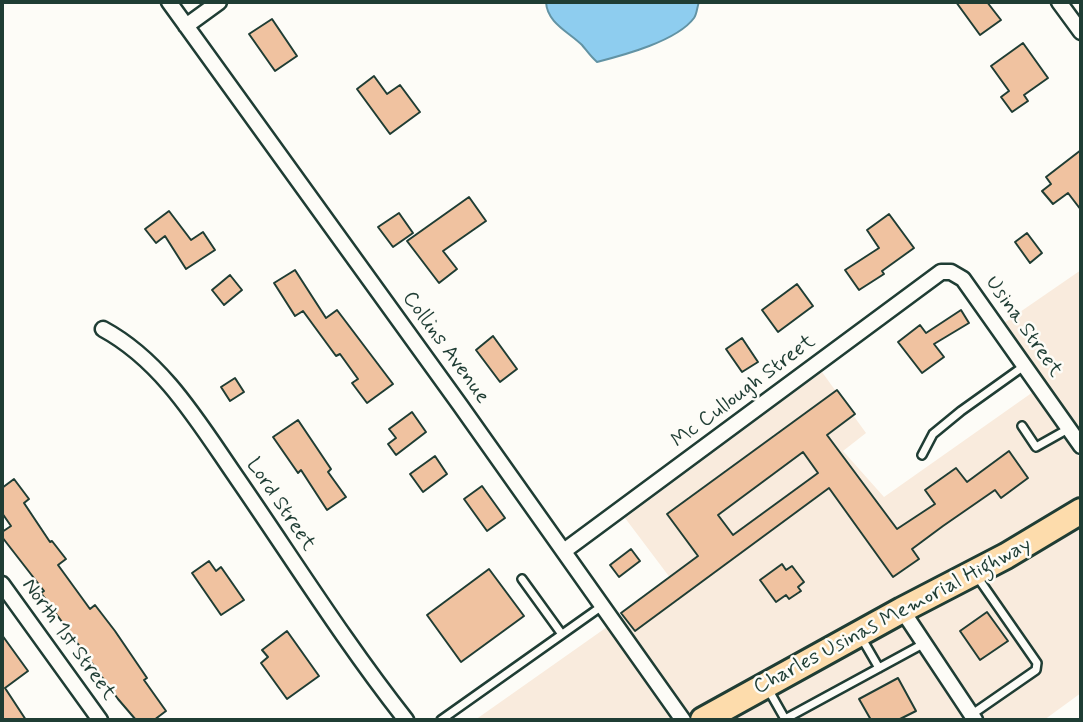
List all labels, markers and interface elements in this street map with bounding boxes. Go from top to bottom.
street label: Usina Street [979,271,1067,383]
street label: Collins Avenue [396,287,494,409]
street label: Mc Cullough Street [667,330,821,454]
street label: Lord Street [240,454,320,556]
street label: Charles Usinas Memorial Highway [750,533,1036,701]
street label: North 1st Street [15,574,121,706]

